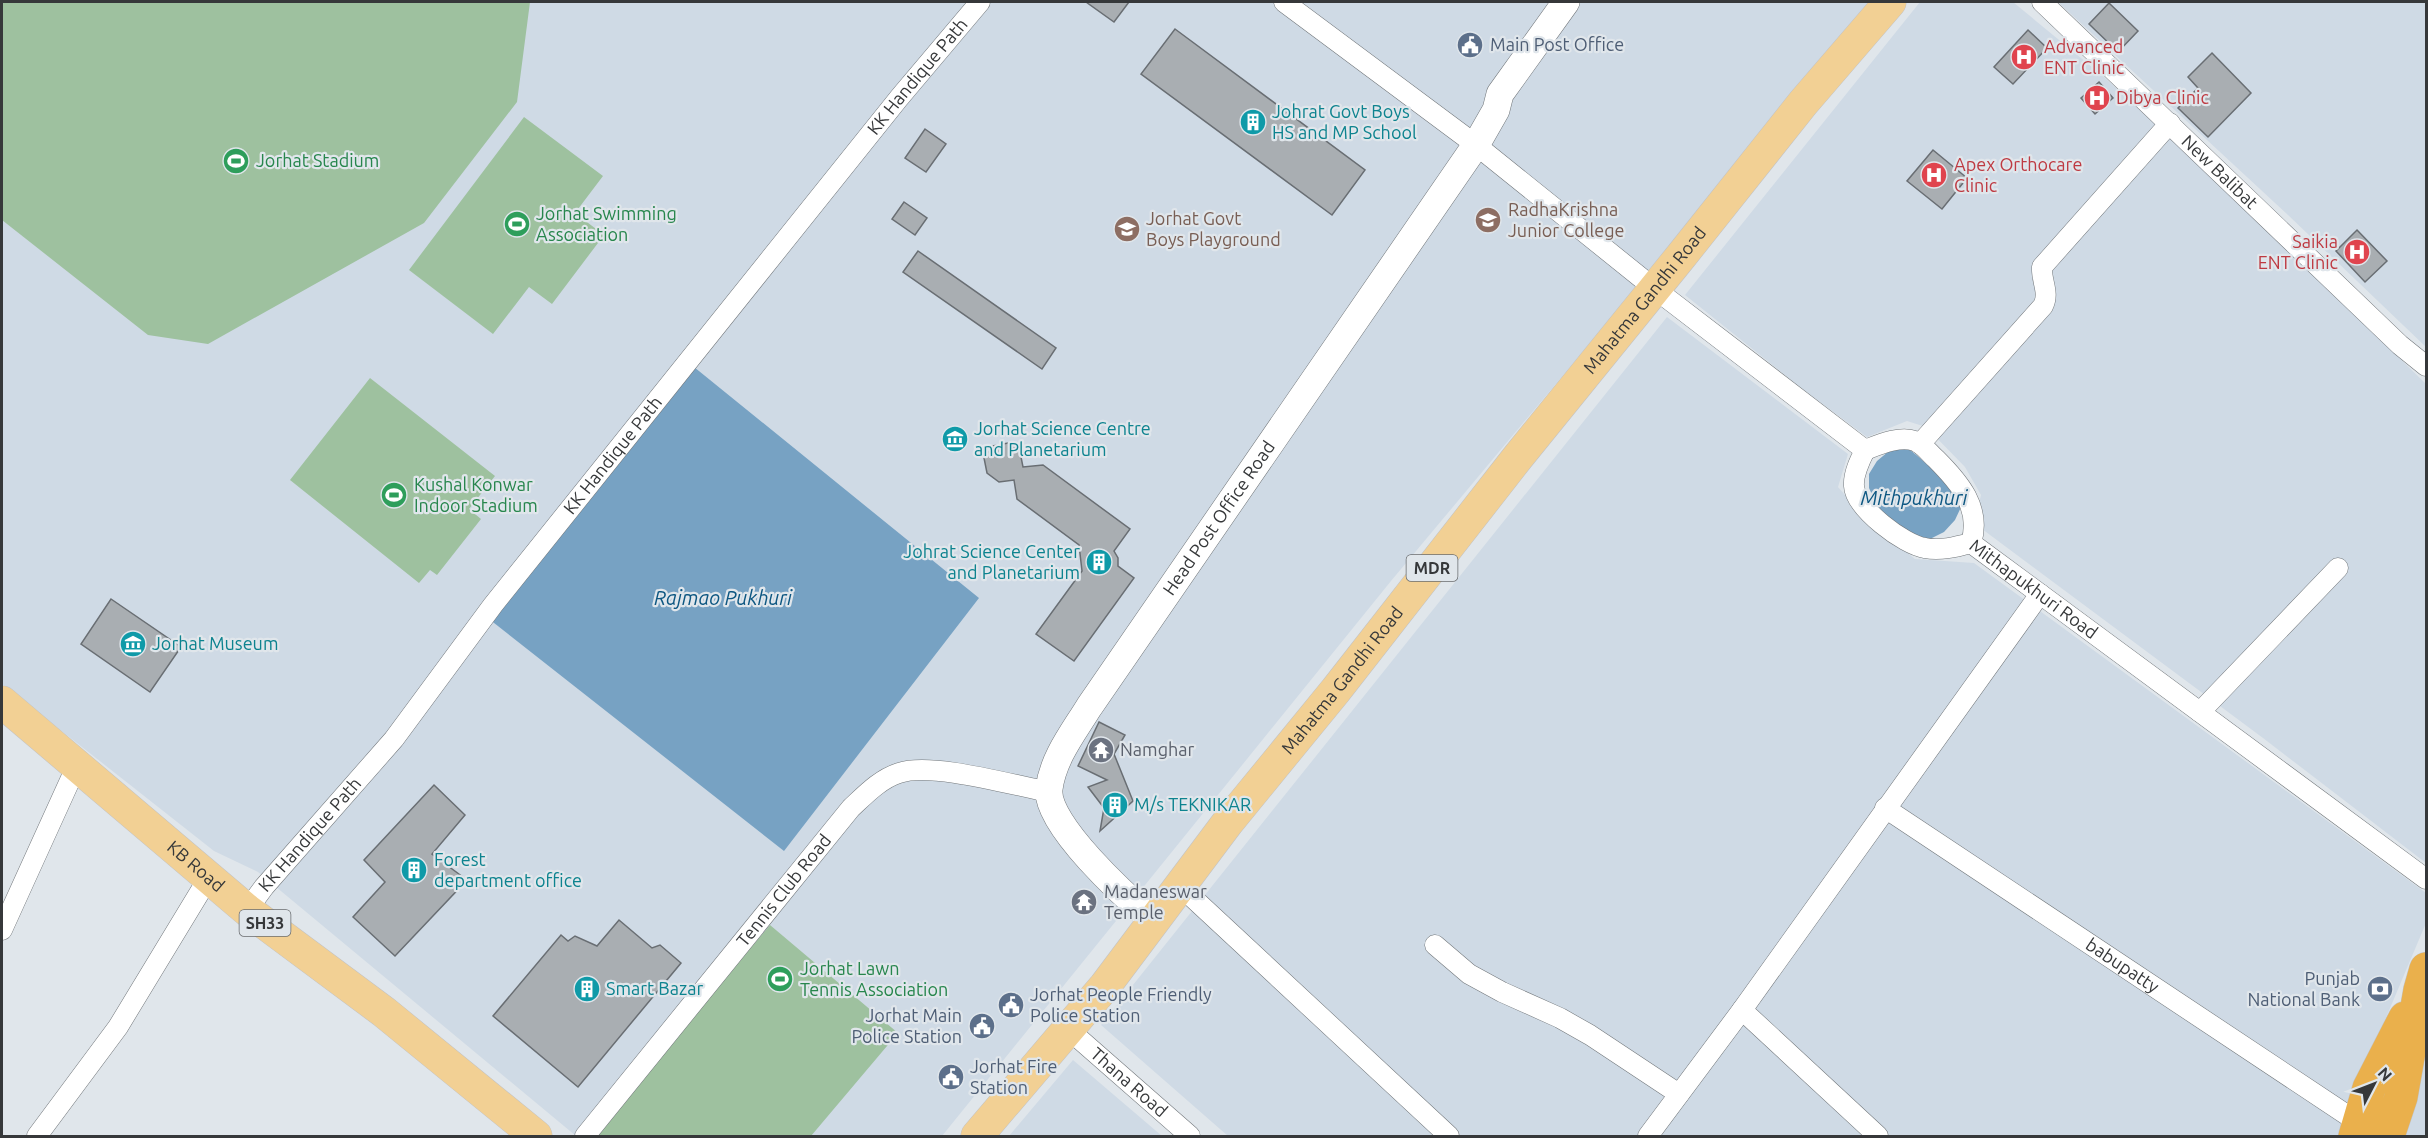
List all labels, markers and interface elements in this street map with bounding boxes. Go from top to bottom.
street label: KK Handique Path [863,14,971,138]
public building icon: Main Post Office [1455,30,1485,60]
place label: Main Post Office [1490,34,1624,54]
place label: Advanced ENT Clinic [2044,36,2124,77]
hospital icon: Advanced ENT Clinic [2009,42,2039,72]
hospital icon: Dibya Clinic [2082,83,2112,113]
place label: Dibya Clinic [2116,87,2209,107]
place label: Johrat Govt Boys HS and MP School [1272,101,1417,142]
building icon: Johrat Govt Boys HS and MP School [1238,107,1268,137]
street label: New Balibat [2178,130,2262,212]
sports icon: Jorhat Stadium [221,146,251,176]
place label: Jorhat Stadium [256,150,379,170]
place label: Apex Orthocare Clinic [1954,154,2082,195]
hospital icon: Apex Orthocare Clinic [1919,160,1949,190]
place label: RadhaKrishna Junior College [1508,199,1624,240]
place label: Jorhat Swimming Association [536,203,677,244]
school or university icon: RadhaKrishna Junior College [1473,205,1503,235]
place label: Jorhat Govt Boys Playground [1146,208,1281,249]
sports icon: Jorhat Swimming Association [502,209,532,239]
school or university icon: Jorhat Govt Boys Playground [1112,214,1142,244]
street label: Mahatma Gandhi Road [1579,222,1709,377]
place label: Saikia ENT Clinic [2258,231,2338,272]
hospital icon: Saikia ENT Clinic [2342,237,2372,267]
street label: KK Handique Path [559,392,665,518]
place label: Jorhat Science Centre and Planetarium [974,418,1151,459]
museum icon: Jorhat Science Centre and Planetarium [940,424,970,454]
street label: Head Post Office Road [1158,437,1278,598]
place label: Kushal Konwar Indoor Stadium [414,474,538,515]
sports icon: Kushal Konwar Indoor Stadium [379,480,409,510]
water label: Mithpukhuri [1860,486,1969,509]
street label: Mithapukhuri Road [1966,535,2102,642]
place label: Johrat Science Center and Planetarium [903,541,1080,582]
building icon: Johrat Science Center and Planetarium [1084,547,1114,577]
road number: MDR [1406,555,1458,581]
water label: Rajmao Pukhuri [654,586,793,609]
street label: Mahatma Gandhi Road [1277,602,1406,758]
museum icon: Jorhat Museum [118,629,148,659]
place label: Jorhat Museum [152,633,278,653]
temple icon: Namghar [1086,735,1116,765]
place label: Namghar [1120,739,1195,759]
street label: KK Handique Path [254,773,364,895]
building icon: M/s TEKNIKAR [1100,790,1130,820]
place label: M/s TEKNIKAR [1134,794,1251,814]
street label: Tennis Club Road [732,830,835,950]
street label: KB Road [164,836,229,895]
place label: Forest department office [434,849,582,890]
building icon: Forest department office [399,855,429,885]
place label: Madaneswar Temple [1104,881,1207,922]
temple icon: Madaneswar Temple [1069,887,1099,917]
road number: SH33 [240,910,290,936]
street label: babupatty [2083,934,2163,996]
place label: Jorhat Lawn Tennis Association [800,958,948,999]
sports icon: Jorhat Lawn Tennis Association [765,964,795,994]
place label: Punjab National Bank [2248,968,2360,1009]
building icon: Smart Bazar [572,974,602,1004]
bank icon: Punjab National Bank [2365,974,2395,1004]
place label: Smart Bazar [606,978,703,998]
place label: Jorhat People Friendly Police Station [1030,984,1212,1025]
public building icon: Jorhat People Friendly Police Station [996,990,1026,1020]
place label: Jorhat Main Police Station [851,1005,962,1046]
public building icon: Jorhat Main Police Station [967,1011,997,1041]
street label: Thana Road [1087,1043,1172,1120]
north arrow [2344,1054,2404,1114]
place label: Jorhat Fire Station [970,1056,1058,1097]
public building icon: Jorhat Fire Station [936,1062,966,1092]
text: N [2374,1064,2396,1084]

